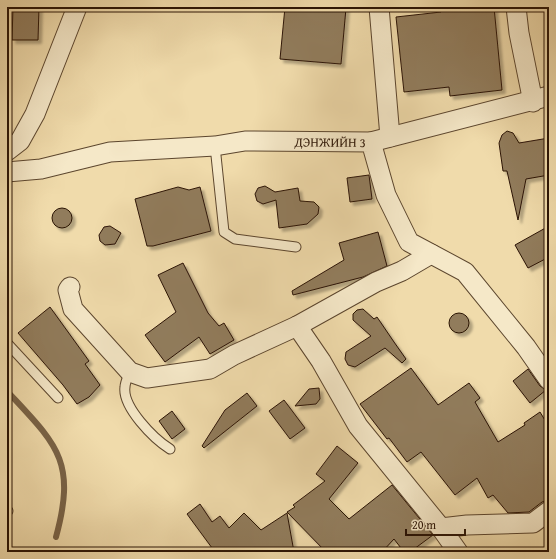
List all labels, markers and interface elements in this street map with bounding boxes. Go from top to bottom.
street label: ДЭНЖИЙН 3 [294,132,366,152]
scale bar [406,511,465,537]
text: 20 m [412,516,436,533]

